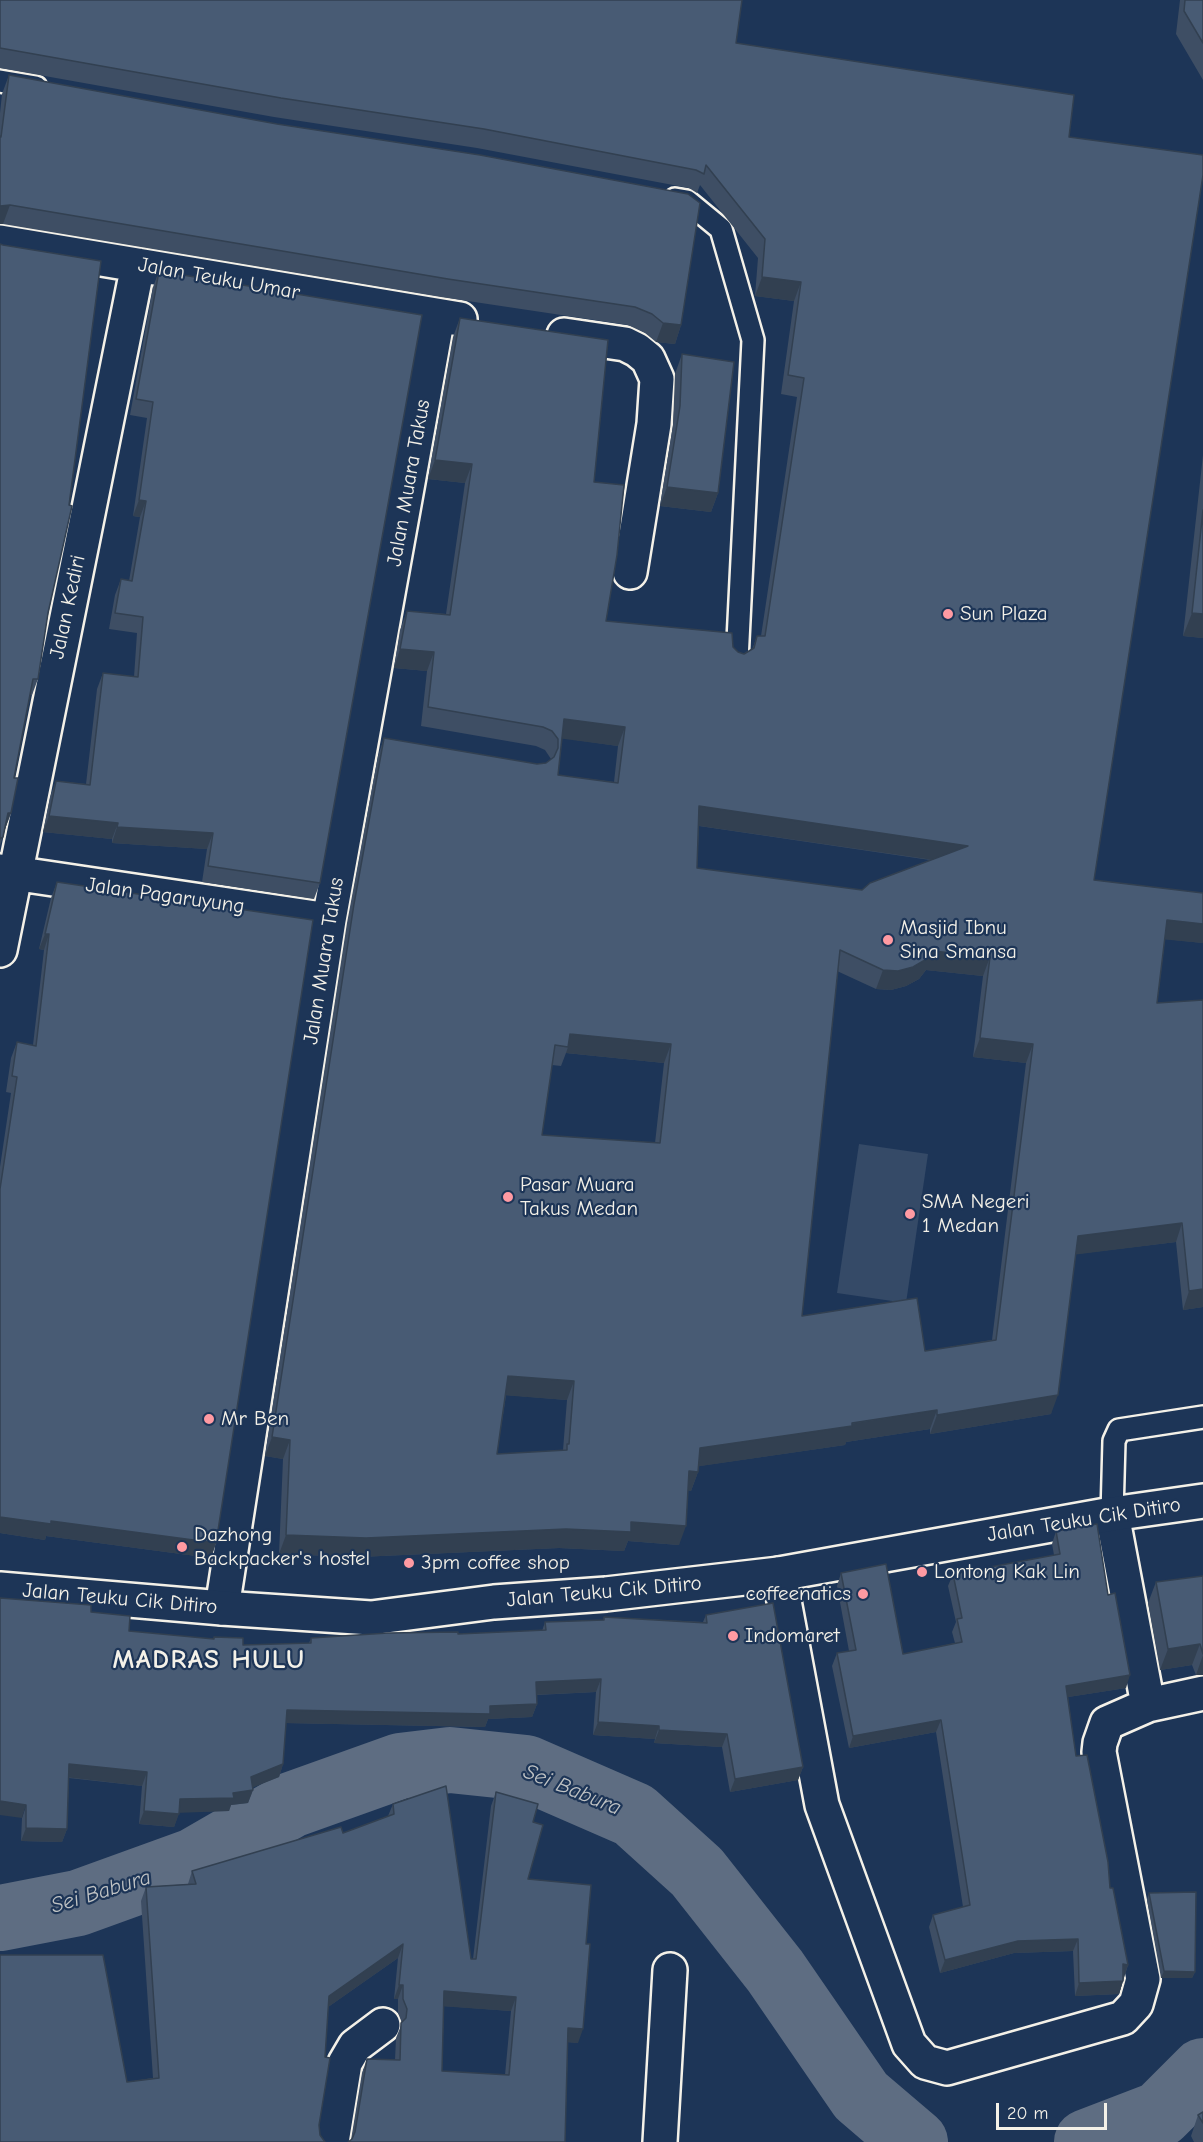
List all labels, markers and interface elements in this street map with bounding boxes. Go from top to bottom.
street label: Jalan Teuku Umar [136,252,302,306]
street label: Jalan Muara Takus [382,398,436,568]
street label: Jalan Kediri [45,553,91,661]
place label: Sun Plaza [960,601,1048,627]
marker: Sun Plaza [941,607,955,621]
street label: Jalan Pagaruyung [84,872,246,920]
street label: Jalan Muara Takus [298,876,350,1046]
place label: Masjid Ibnu Sina Smansa [900,915,1017,965]
marker: Masjid Ibnu Sina Smansa [881,933,895,947]
place label: Pasar Muara Takus Medan [520,1172,638,1222]
place label: SMA Negeri 1 Medan [922,1189,1029,1239]
marker: Pasar Muara Takus Medan [501,1190,515,1204]
marker: SMA Negeri 1 Medan [903,1207,917,1221]
place label: Mr Ben [221,1406,289,1432]
marker: Mr Ben [202,1412,216,1426]
street label: Jalan Teuku Cik Ditiro [985,1492,1183,1548]
place label: Dazhong Backpacker's hostel [194,1522,370,1572]
marker: Dazhong Backpacker's hostel [175,1540,189,1554]
place label: 3pm coffee shop [421,1550,570,1576]
marker: 3pm coffee shop [402,1556,416,1570]
place label: Lontong Kak Lin [934,1559,1080,1585]
marker: Lontong Kak Lin [915,1565,929,1579]
street label: Jalan Teuku Cik Ditiro [505,1571,703,1613]
street label: Jalan Teuku Cik Ditiro [21,1578,219,1620]
place label: coffeenatics [745,1581,851,1607]
marker: coffeenatics [856,1587,870,1601]
place label: Indomaret [745,1623,840,1649]
marker: Indomaret [726,1629,740,1643]
district label: MADRAS HULU [112,1644,306,1676]
water label: Sei Babura [519,1758,625,1822]
water label: Sei Babura [48,1864,154,1920]
scale bar [999,2091,1110,2129]
text: 20 m [1007,2103,1048,2124]

